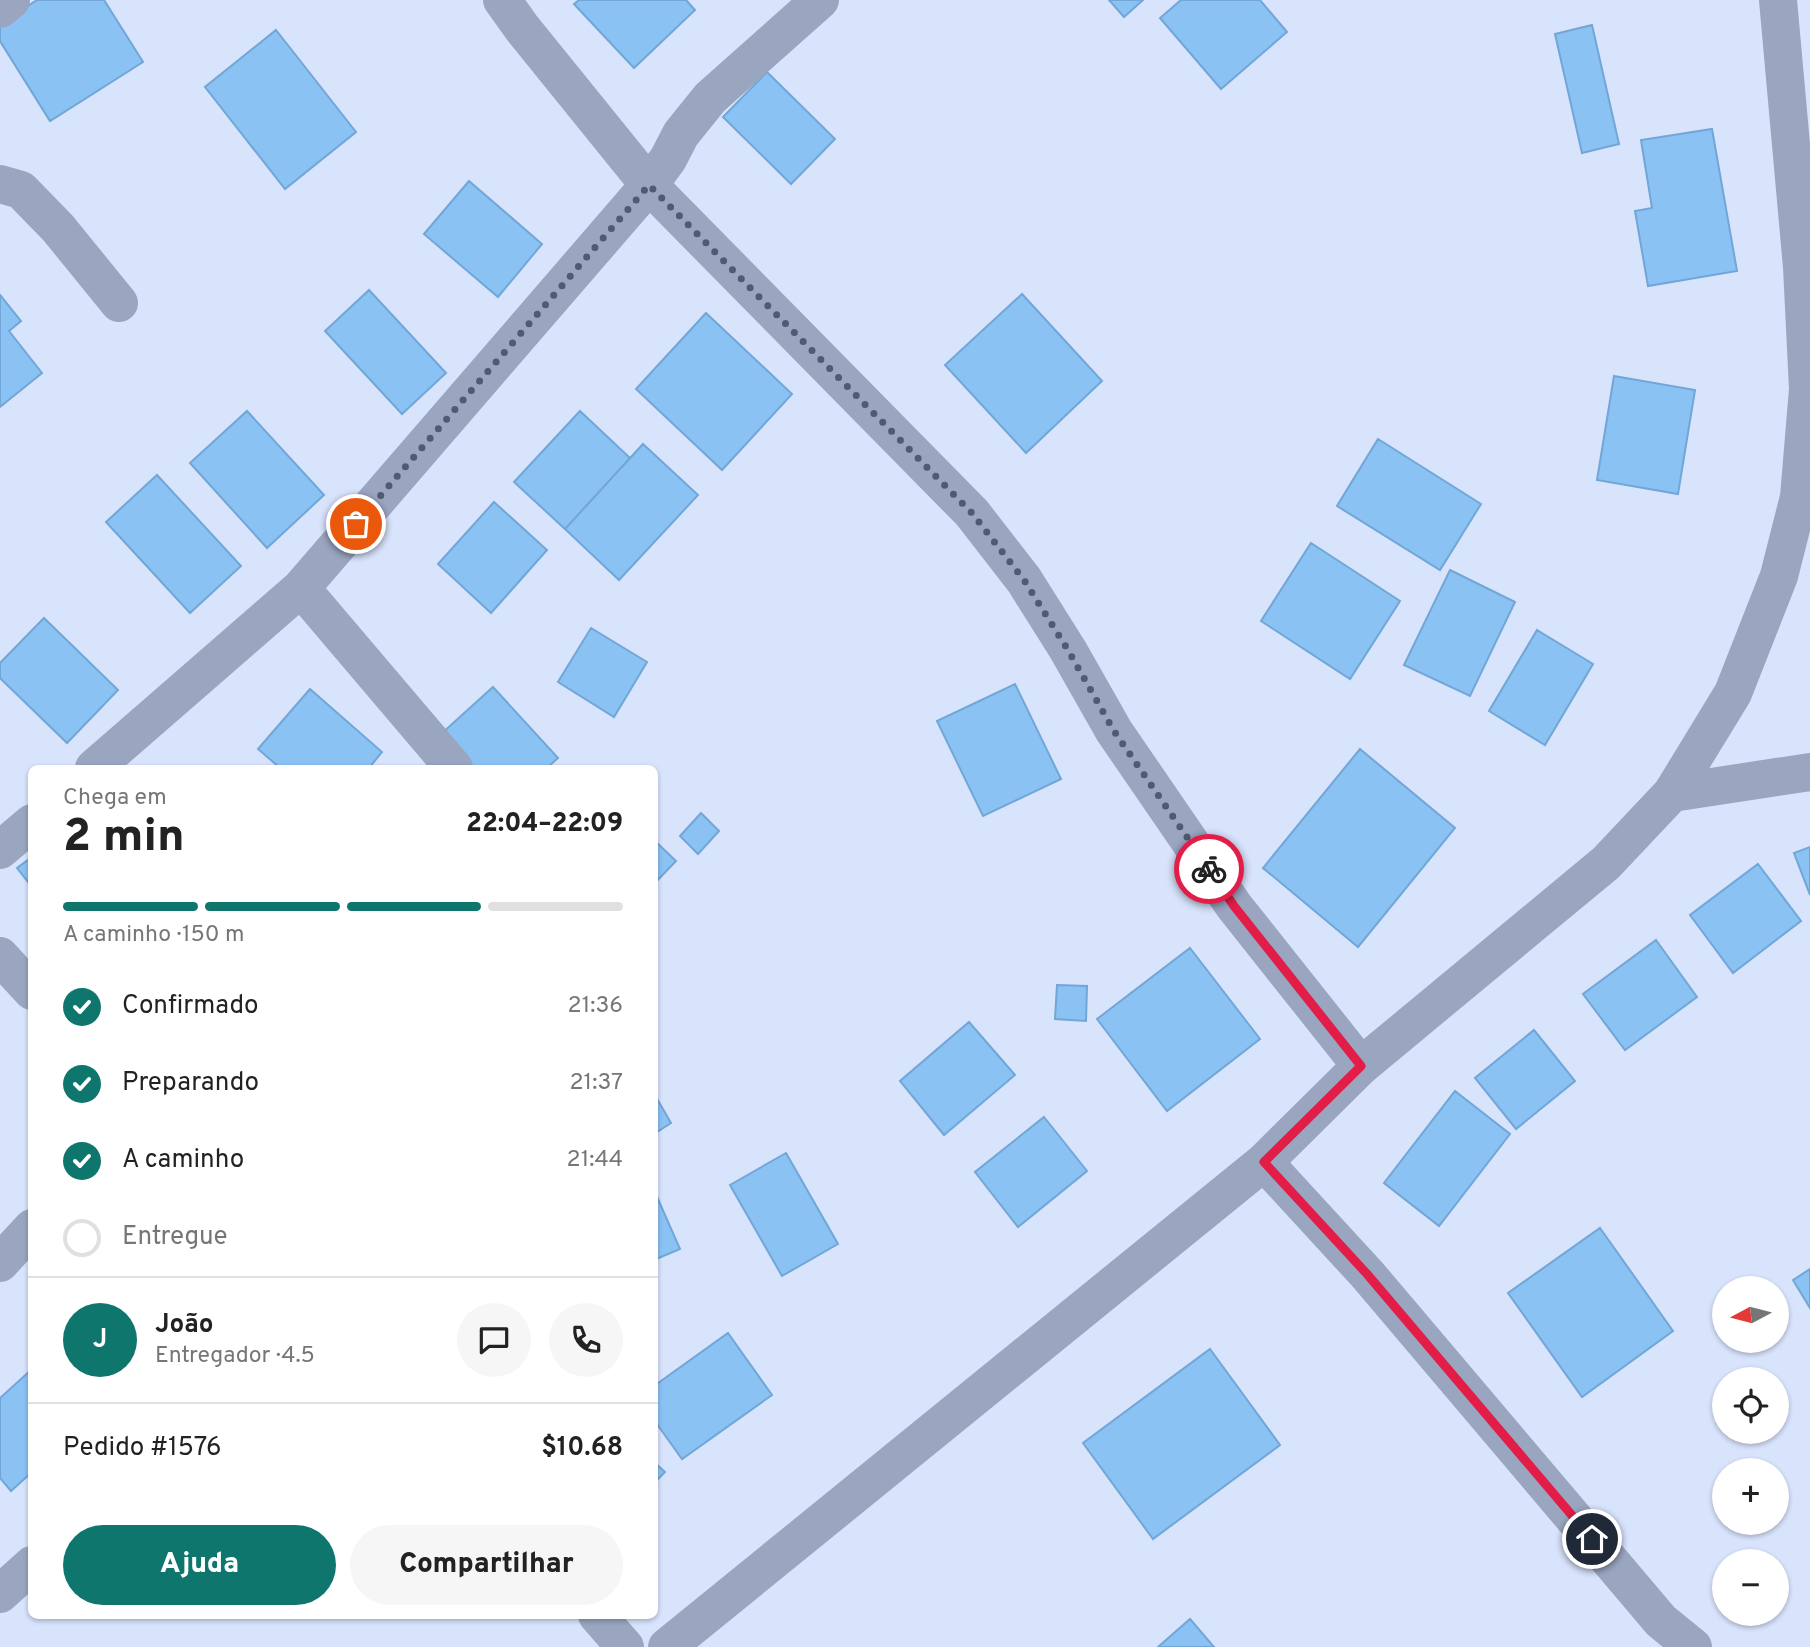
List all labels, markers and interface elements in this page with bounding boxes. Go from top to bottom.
pin [326,494,386,554]
icon: bag [337,505,375,543]
text: Chega em [63,784,167,813]
text: 22:04–22:09 [466,808,623,841]
text: 2 min [63,809,185,868]
courier [1174,834,1244,904]
icon: bike [1190,850,1228,888]
text: A caminho · 150 m [63,921,244,950]
icon: check [63,988,101,1026]
text: Confirmado [122,990,259,1023]
text: 21:36 [568,992,623,1021]
icon: check [63,1065,101,1103]
text: Preparando [122,1067,259,1100]
text: 21:37 [570,1069,623,1098]
icon: check [63,1142,101,1180]
text: A caminho [122,1144,244,1177]
text: 21:44 [567,1146,623,1175]
text: Entregue [122,1221,228,1254]
north arrow [1712,1276,1788,1353]
map controls [1712,1276,1789,1626]
button: chat [457,1303,531,1377]
button: phone [549,1303,623,1377]
text: João [155,1309,213,1342]
text: J [93,1324,107,1357]
text: Entregador · 4.5 [155,1342,315,1371]
button: locate [1712,1367,1789,1444]
text: Pedido #1576 [63,1432,222,1465]
text: $10.68 [541,1432,623,1465]
button: + [1712,1458,1789,1535]
pin [1562,1509,1622,1569]
icon: home [1573,1520,1611,1558]
button: Ajuda [63,1525,336,1605]
button: Compartilhar [350,1525,623,1605]
button: − [1712,1549,1789,1626]

